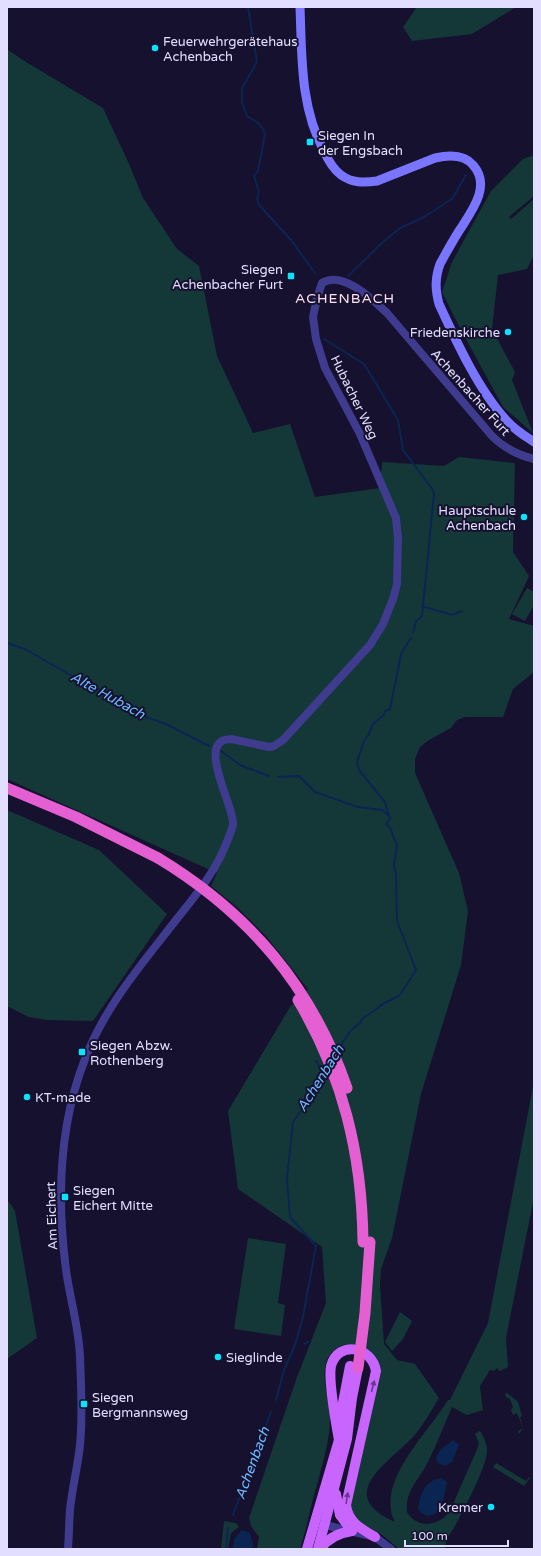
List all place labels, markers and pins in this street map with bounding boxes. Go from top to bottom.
place label: Feuerwehrgerätehaus Achenbach [163,34,298,65]
marker: Feuerwehrgerätehaus Achenbach [150,43,160,53]
place label: Siegen In der Engsbach [318,128,403,159]
marker: Siegen In der Engsbach [305,137,315,147]
place label: Siegen Achenbacher Furt [172,262,283,293]
marker: Siegen Achenbacher Furt [286,271,296,281]
place label: Friedenskirche [410,325,500,341]
marker: Friedenskirche [503,327,513,337]
place label: Hauptschule Achenbach [438,503,516,534]
marker: Hauptschule Achenbach [519,512,529,522]
place label: Siegen Abzw. Rothenberg [90,1038,173,1069]
marker: Siegen Abzw. Rothenberg [77,1047,87,1057]
place label: KT-made [35,1090,91,1106]
marker: KT-made [22,1092,32,1102]
place label: Siegen Eichert Mitte [73,1183,153,1214]
marker: Siegen Eichert Mitte [60,1192,70,1202]
place label: Sieglinde [226,1350,283,1366]
marker: Sieglinde [213,1352,223,1362]
place label: Siegen Bergmannsweg [92,1390,188,1421]
marker: Siegen Bergmannsweg [79,1399,89,1409]
place label: Kremer [438,1500,483,1516]
marker: Kremer [486,1502,496,1512]

